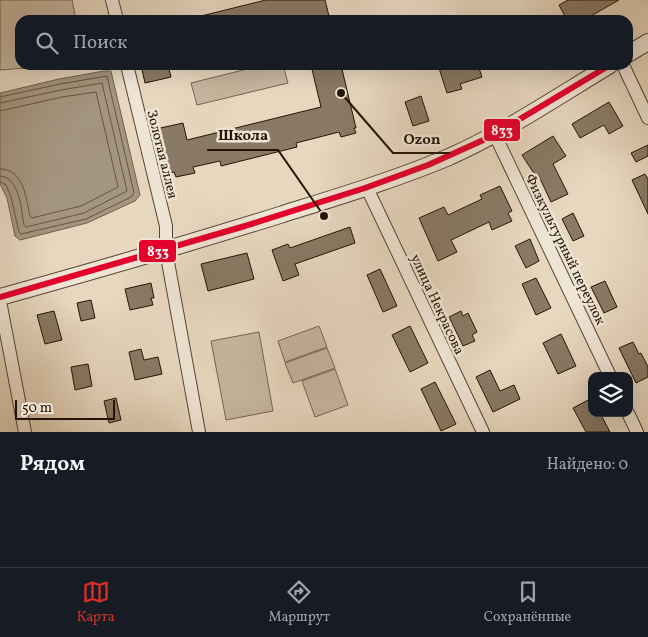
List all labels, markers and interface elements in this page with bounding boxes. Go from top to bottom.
search box [15,15,633,70]
icon: search [33,29,61,57]
text: Поиск [73,30,127,56]
street label: Золотая аллея [141,108,182,201]
line badge: 833 [483,118,521,142]
callout: Школа [207,120,278,150]
text: 833 [491,122,513,141]
callout: Ozon [393,123,450,153]
text: Школа [218,126,268,147]
text: Ozon [403,130,441,151]
street label: Физкультурный переулок [520,171,610,329]
line badge: 833 [138,239,177,263]
text: 833 [147,243,169,262]
street label: улица Некрасова [405,251,468,358]
map controls [588,372,633,417]
button: layers [588,372,633,417]
scale bar [15,397,115,420]
text: 50 m [22,399,52,418]
text: Рядом [20,450,85,479]
text: Найдено: 0 [547,454,628,476]
tab: Карта [77,578,115,627]
tab: Маршрут [268,578,330,627]
tab: Сохранённые [484,578,571,627]

